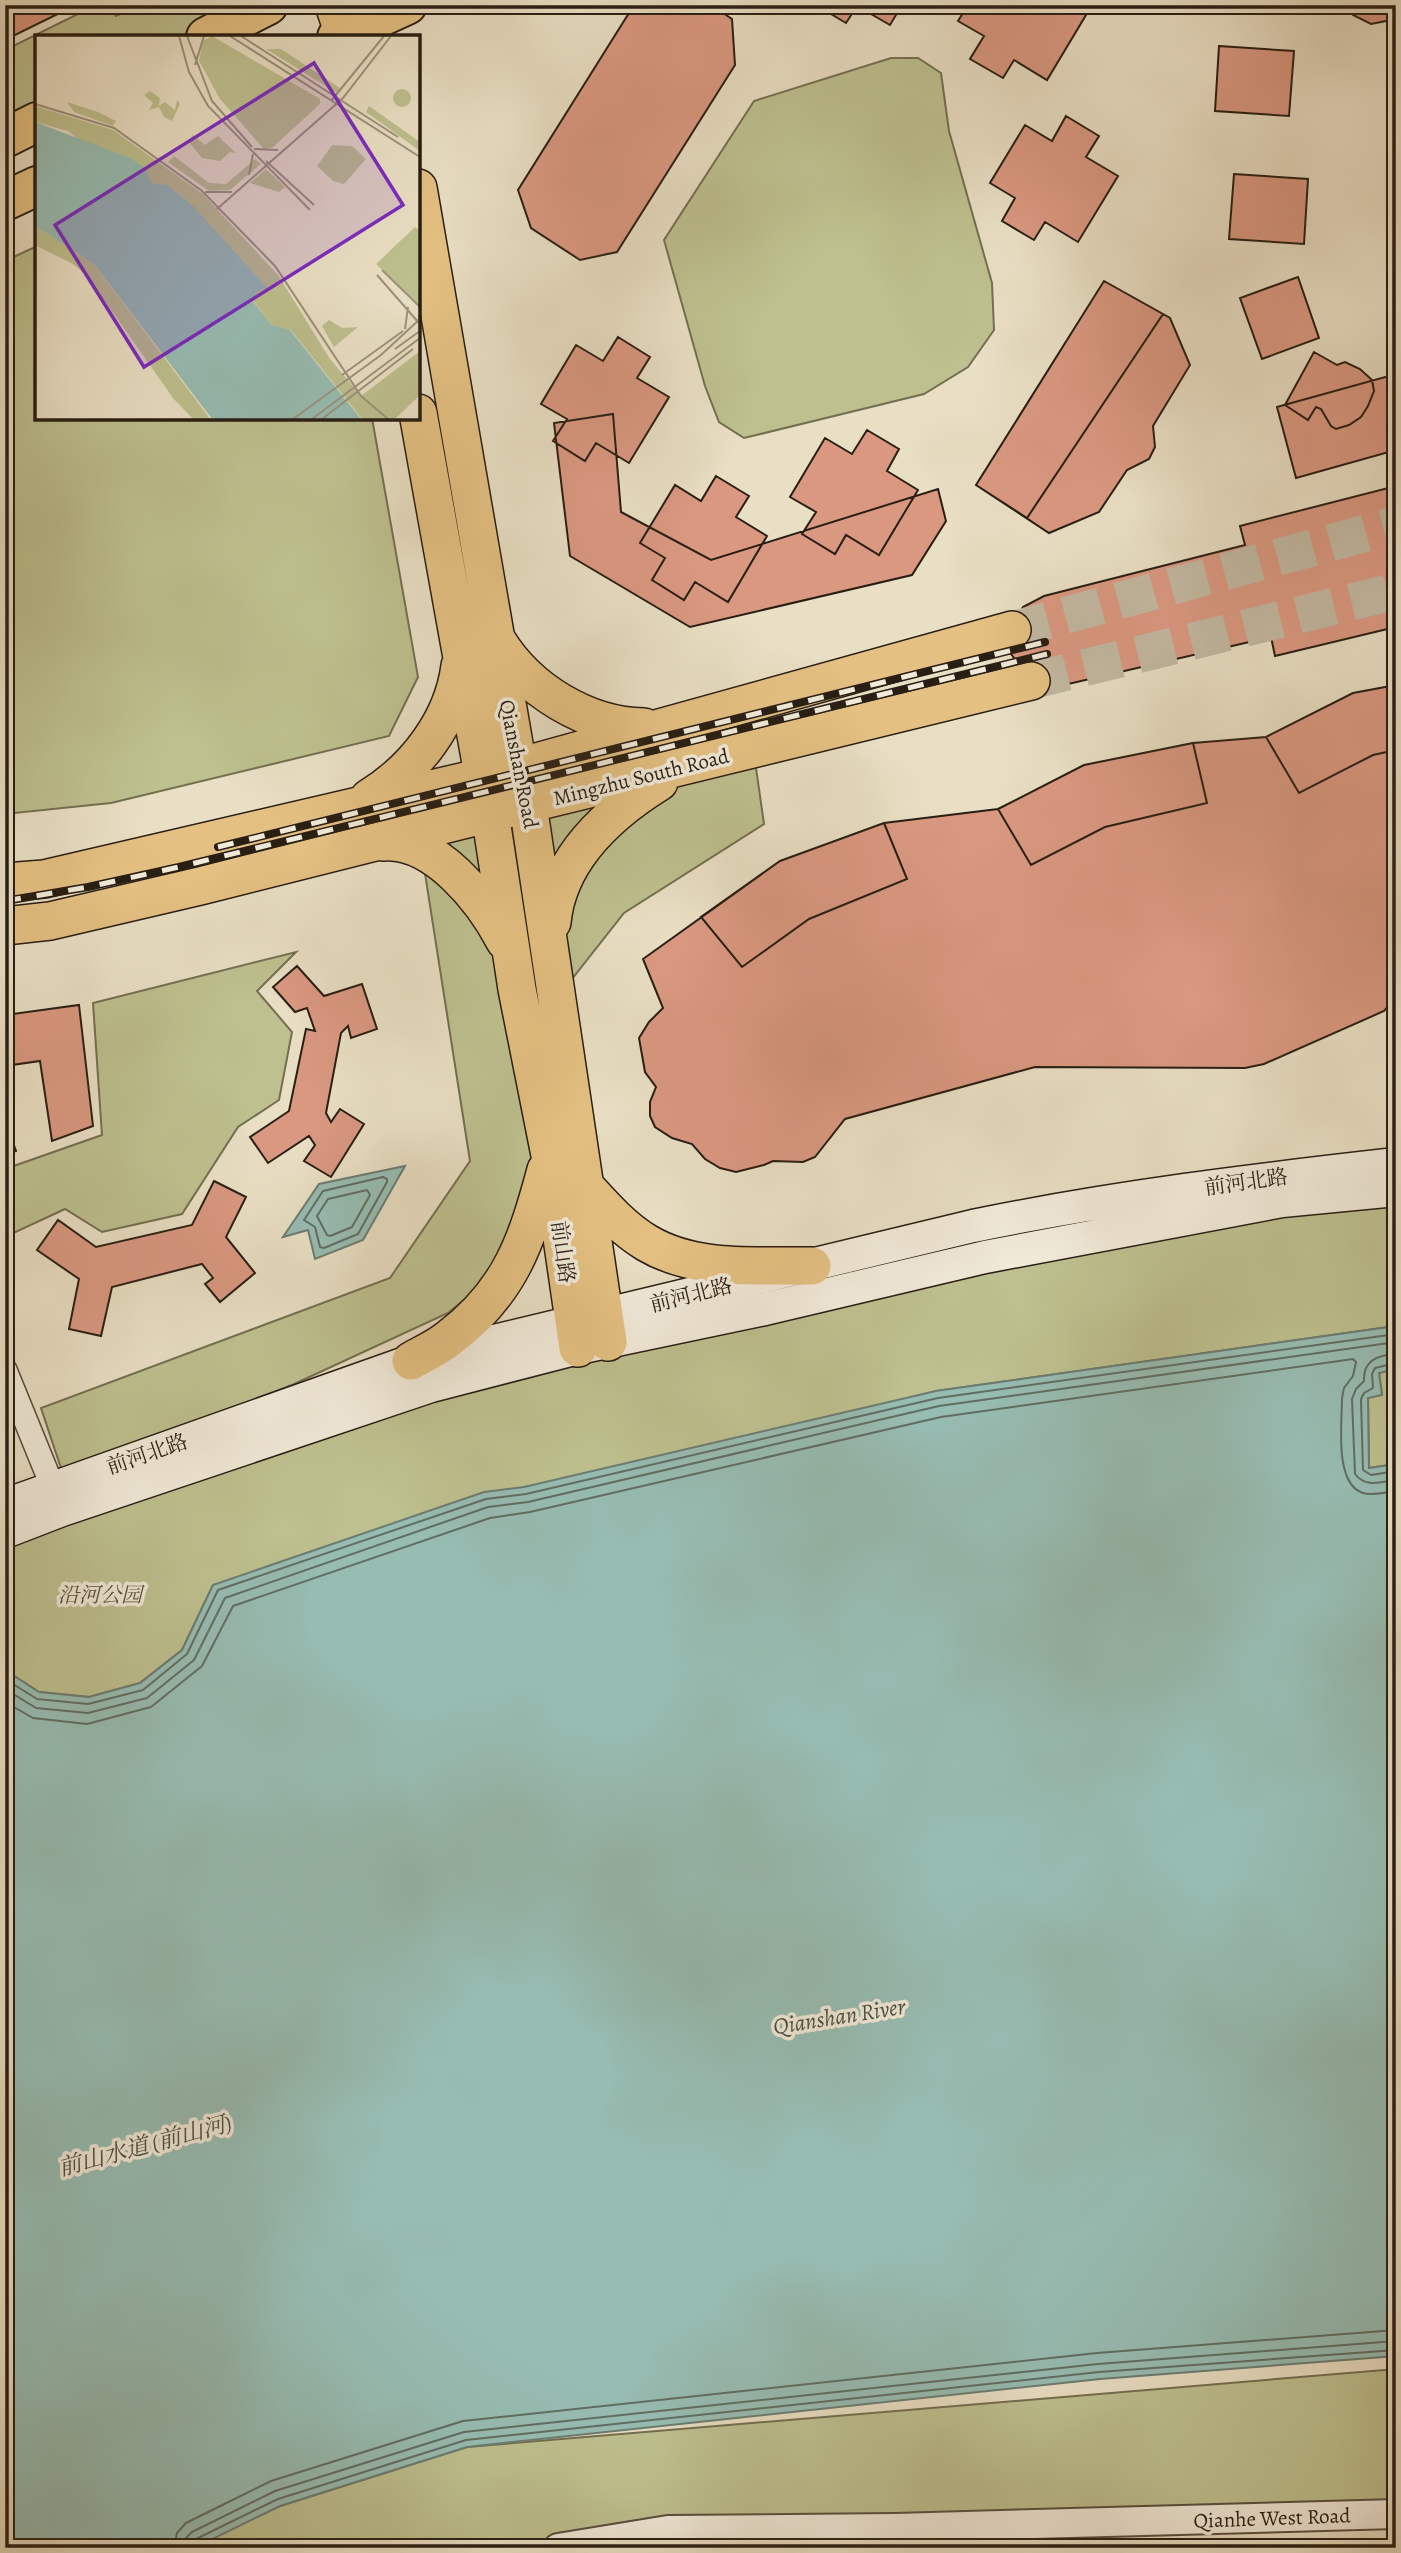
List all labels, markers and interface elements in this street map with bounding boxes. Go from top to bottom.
inset map [35,35,420,420]
street label: Qianshan Road [493,697,545,832]
street label: Mingzhu South Road [550,741,733,812]
street label: 前河北路 [1202,1162,1290,1202]
street label: 前山路 [545,1219,581,1285]
street label: 前河北路 [647,1271,735,1319]
street label: 前河北路 [103,1427,191,1481]
park label: 沿河公园 [58,1581,145,1609]
water label: Qianshan River [771,1991,908,2042]
water label: 前山水道 (前山河) [55,2107,235,2184]
street label: Qianhe West Road [1193,2501,1352,2535]

